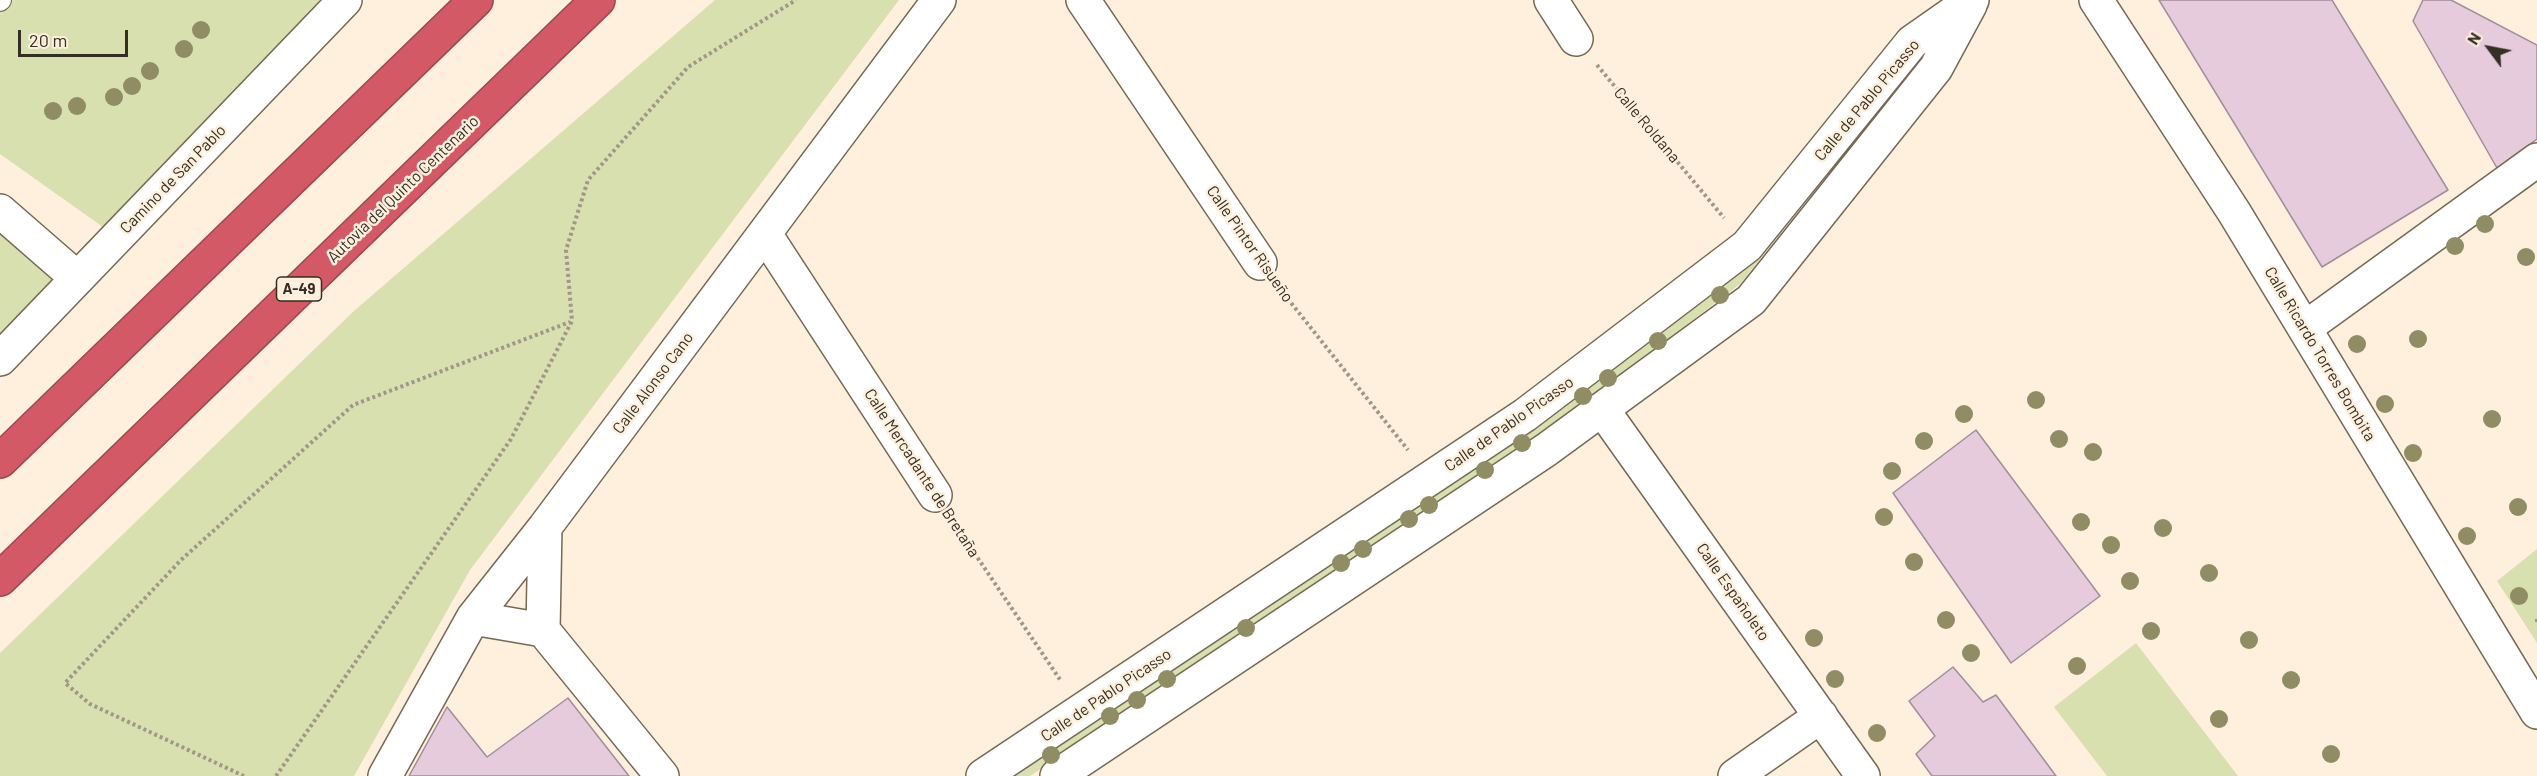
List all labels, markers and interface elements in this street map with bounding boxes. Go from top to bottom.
scale bar [21,18,130,56]
north arrow [2459,18,2519,78]
text: 20 m [29,29,67,51]
text: N [2462,29,2484,48]
street label: Calle de Pablo Picasso [1810,35,1924,165]
street label: Calle Roldana [1610,83,1684,167]
street label: Autovía del Quinto Centenario [323,112,483,266]
street label: Camino de San Pablo [116,121,230,237]
street label: Calle Pintor Risueño [1202,182,1298,306]
street label: Calle Ricardo Torres Bombita [2260,263,2380,445]
road number: A-49 [276,277,322,301]
street label: Calle Alonso Cano [609,328,697,438]
street label: Calle de Pablo Picasso [1441,372,1577,476]
street label: Calle Mercadante de Bretaña [860,385,984,561]
street label: Calle Españoleto [1692,539,1774,645]
street label: Calle de Pablo Picasso [1037,644,1175,746]

